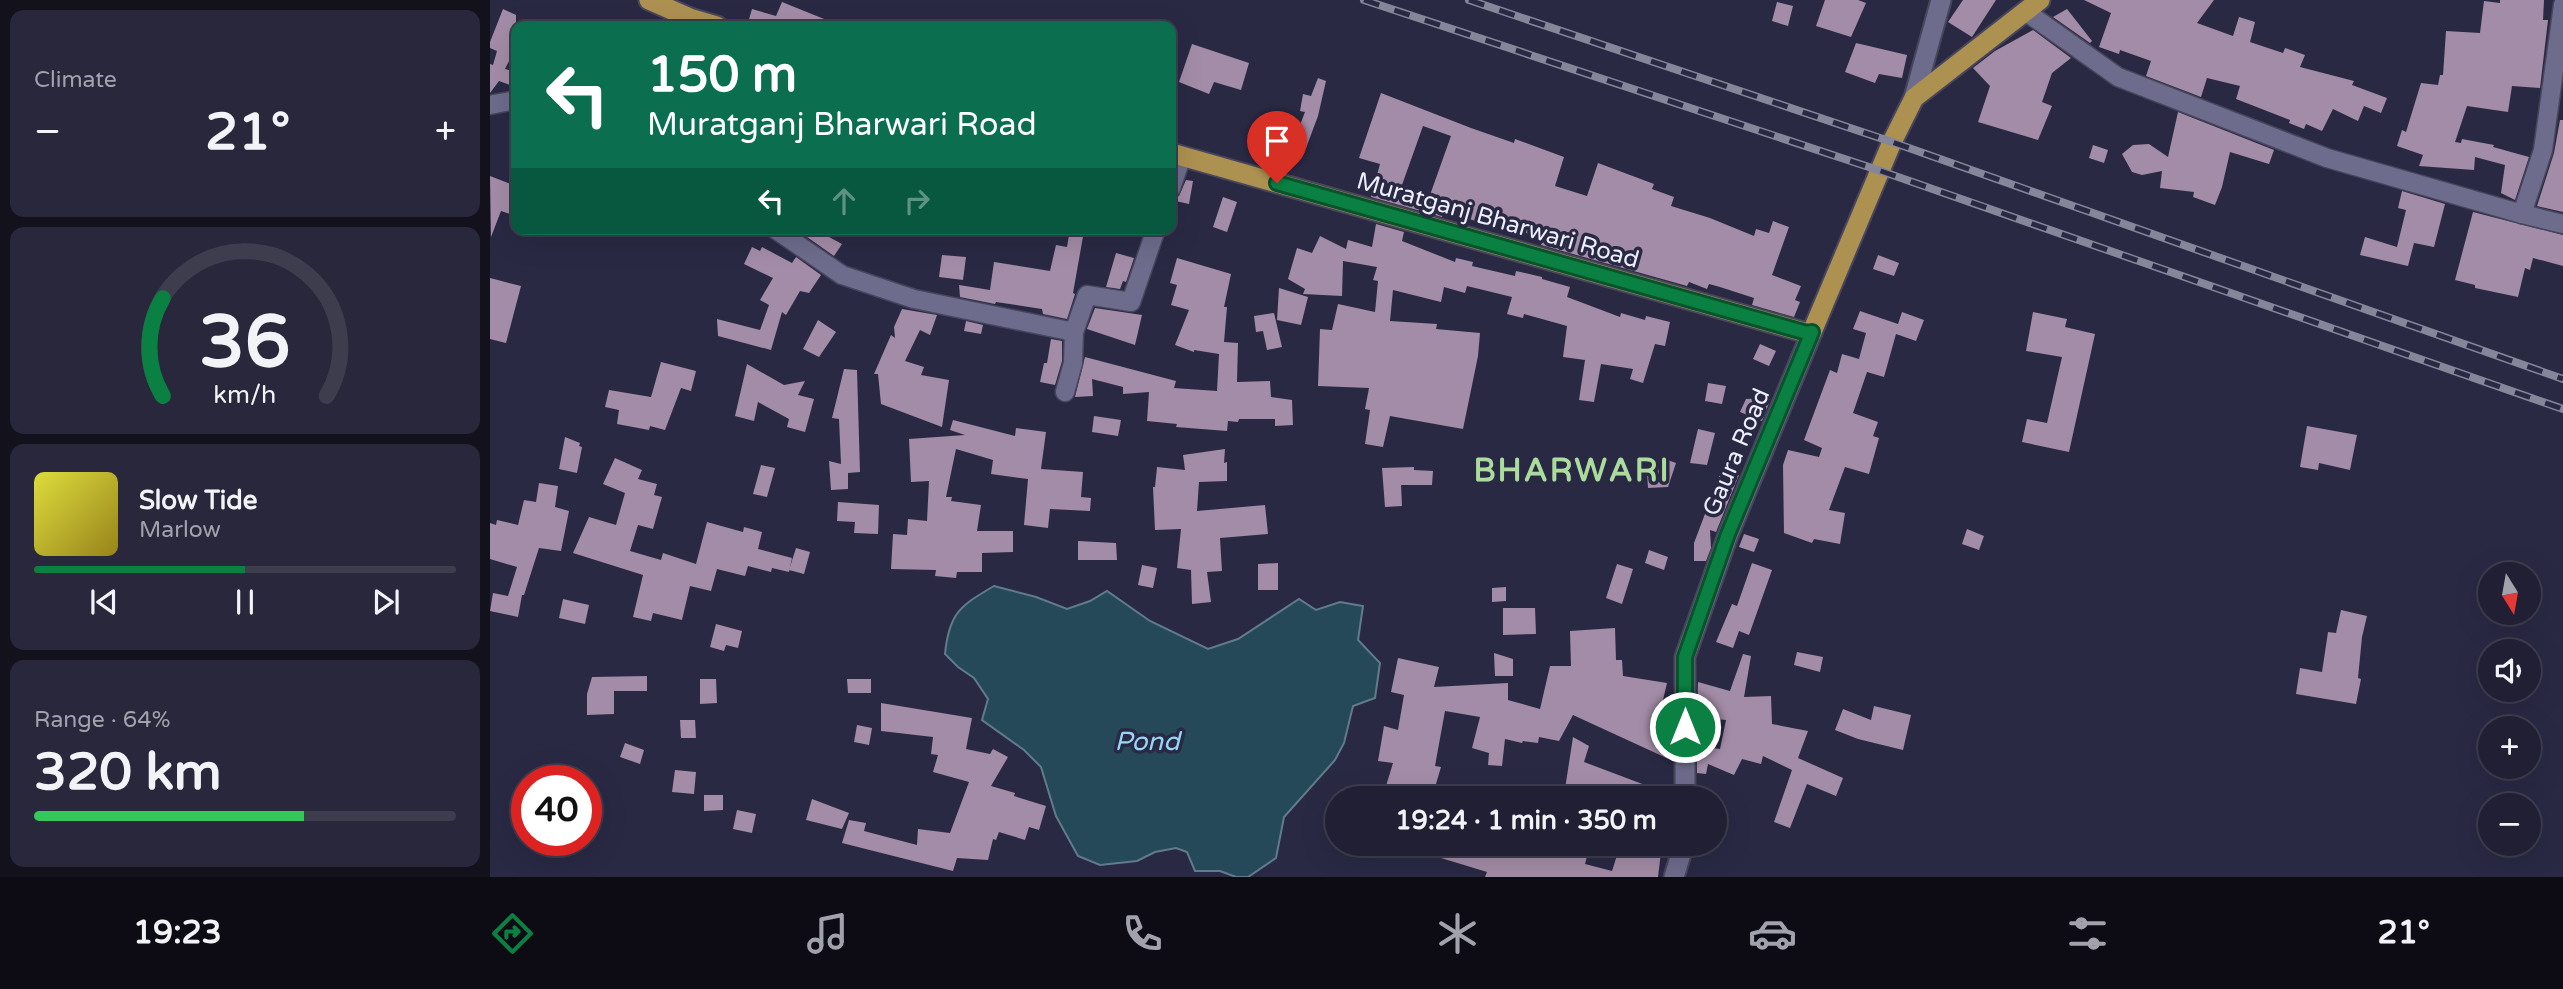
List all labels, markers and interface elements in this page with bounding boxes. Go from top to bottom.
text: 150 m [647,46,797,105]
icon: left [532,49,623,140]
text: Climate [34,66,117,94]
text: 21° [205,101,290,164]
text: Muratganj Bharwari Road [647,106,1037,144]
text: − [34,109,61,155]
text: + [435,109,456,155]
pin [1247,111,1307,183]
icon: arrive [1258,122,1296,160]
street label: Muratganj Bharwari Road [1353,166,1642,275]
icon: left [752,182,790,220]
icon: ahead [825,182,863,220]
icon: right [898,182,936,220]
text: 36 [199,300,291,388]
text: km/h [214,380,276,410]
street label: Gaura Road [1697,384,1776,520]
district label: BHARWARI [1473,452,1671,490]
text: Slow Tide [139,485,257,516]
text: Marlow [139,516,221,544]
north arrow [2478,562,2541,625]
map controls [2478,562,2541,856]
icon: previous [85,583,123,621]
icon: pause [226,583,264,621]
icon: next [367,583,405,621]
button: sound [2478,639,2541,702]
position arrow [1648,690,1722,764]
text: Range · 64% [34,706,170,734]
button: + [2478,716,2541,779]
water label: Pond [1114,726,1182,757]
text: 320 km [34,741,222,804]
speed limit sign: 40 [511,765,602,856]
button: − [2478,793,2541,856]
text: 19:24 · 1 min · 350 m [1395,805,1657,836]
icon: directions [488,909,537,958]
icon: music [803,909,852,958]
icon: phone [1118,909,1167,958]
icon: climate [1433,909,1482,958]
icon: car [1748,909,1797,958]
icon: filters [2063,909,2112,958]
text: 19:23 [133,914,222,952]
text: 21° [2378,914,2430,952]

